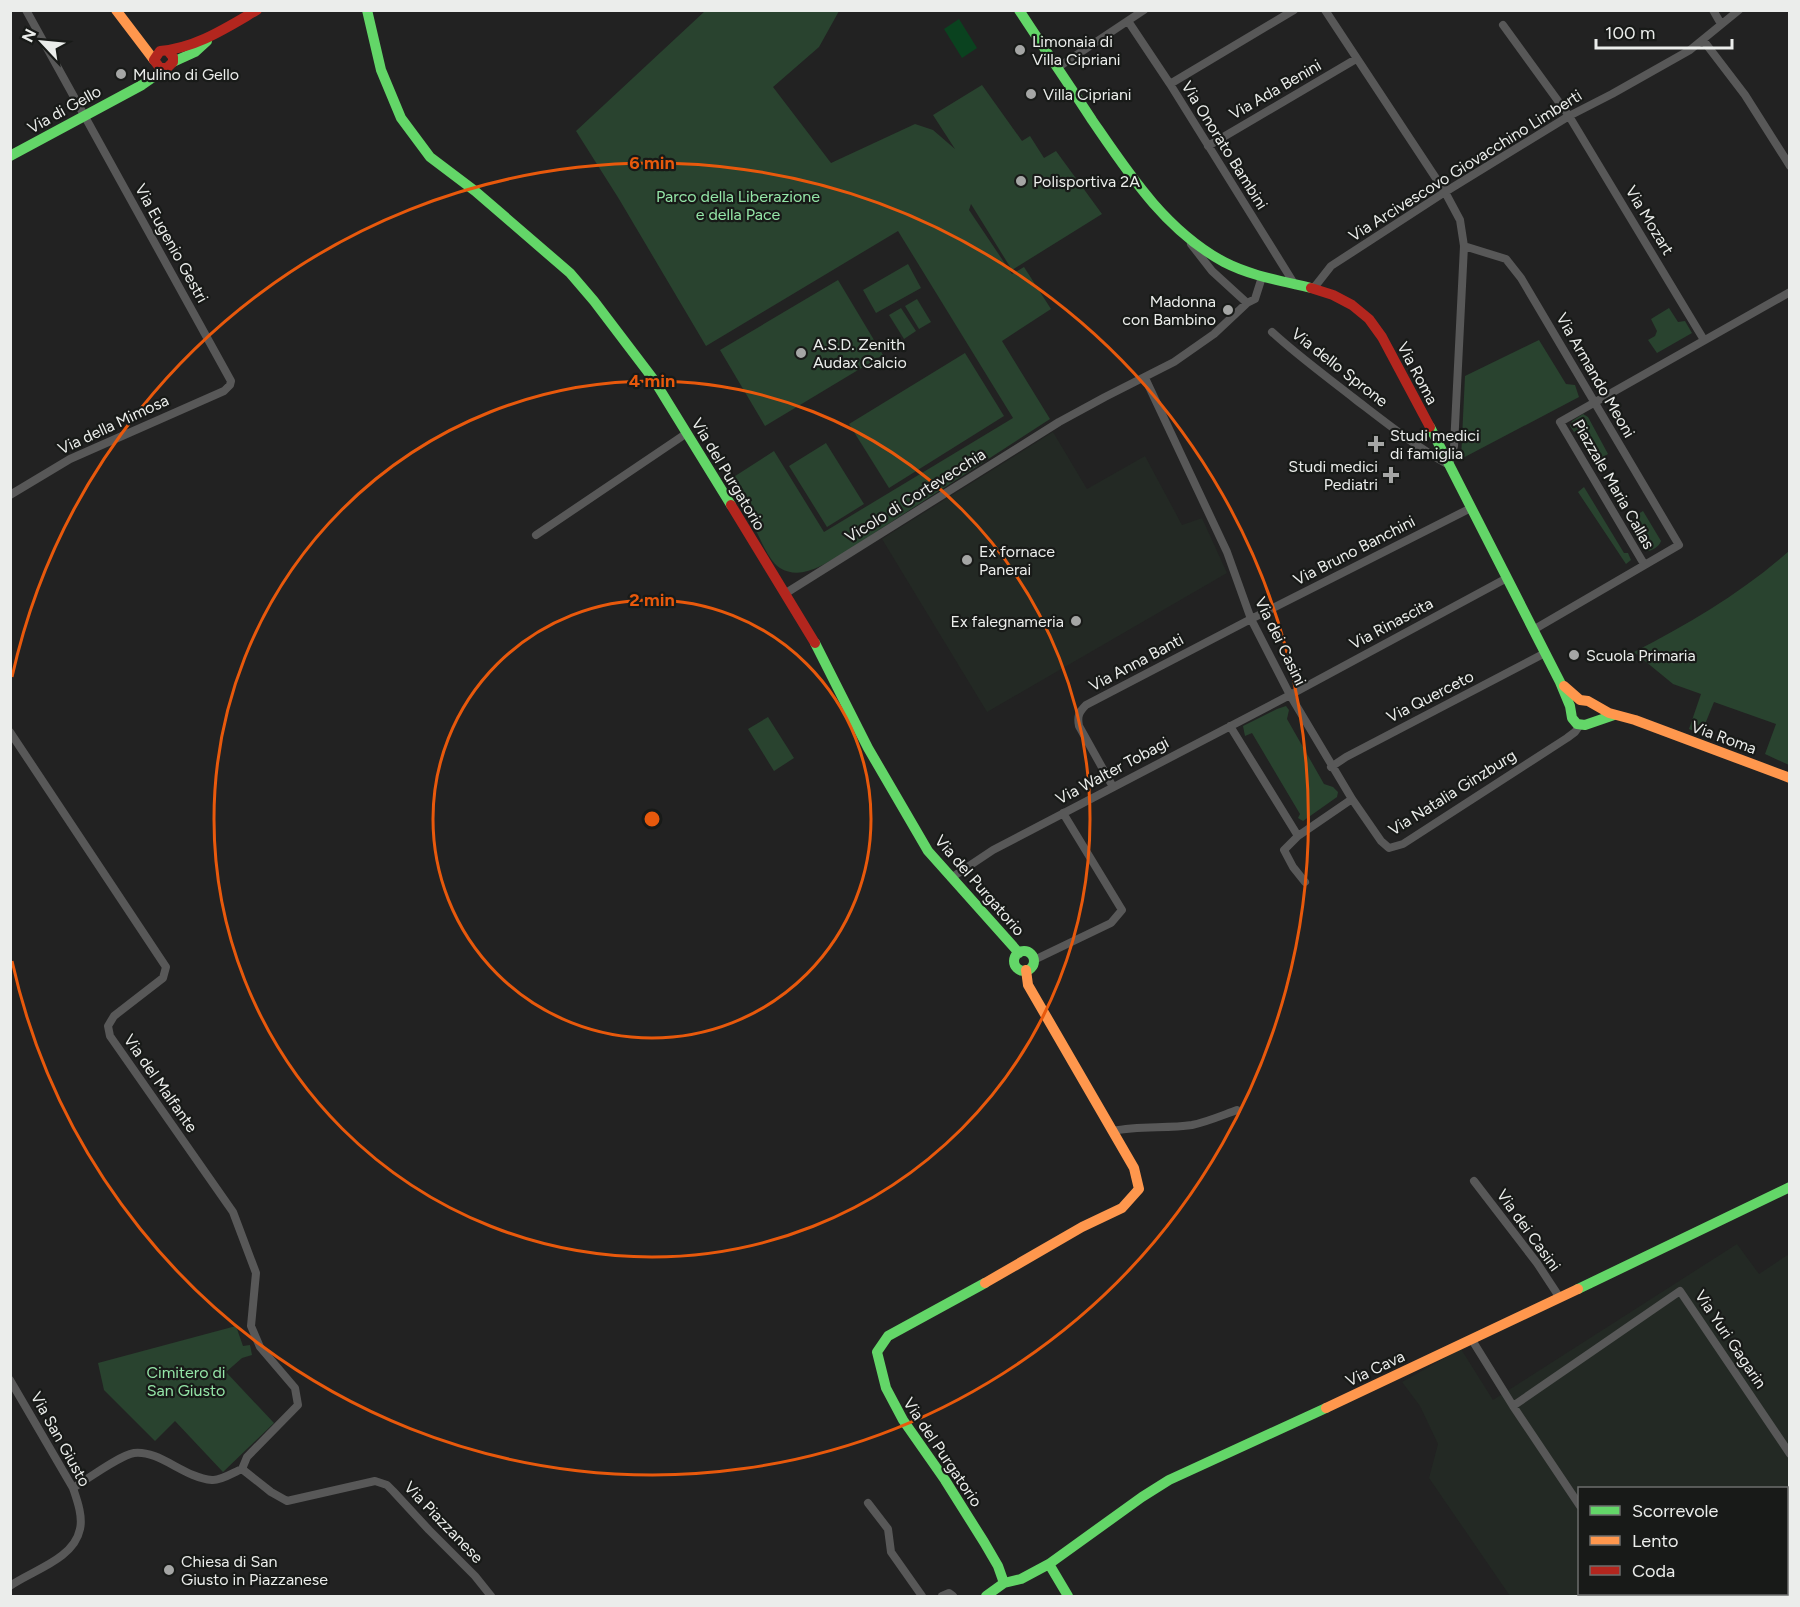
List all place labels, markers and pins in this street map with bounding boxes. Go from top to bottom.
place label: Limonaia di Villa Cipriani [1032,32,1121,69]
marker: Limonaia di Villa Cipriani [1013,43,1027,57]
place label: Mulino di Gello [133,65,239,84]
marker: Mulino di Gello [114,67,128,81]
place label: Villa Cipriani [1043,85,1132,104]
marker: Villa Cipriani [1024,87,1038,101]
place label: Polisportiva 2A [1033,172,1140,191]
marker: Polisportiva 2A [1014,174,1028,188]
place label: Madonna con Bambino [1122,292,1216,329]
marker: Madonna con Bambino [1221,303,1235,317]
place label: A.S.D. Zenith Audax Calcio [813,335,907,372]
marker: A.S.D. Zenith Audax Calcio [794,346,808,360]
place label: Studi medici di famiglia [1390,426,1480,463]
marker: Studi medici di famiglia [1367,435,1385,453]
place label: Studi medici Pediatri [1288,457,1378,494]
marker: Studi medici Pediatri [1382,466,1400,484]
place label: Ex fornace Panerai [979,542,1055,579]
marker: Ex fornace Panerai [960,553,974,567]
place label: Ex falegnameria [951,612,1064,631]
marker: Ex falegnameria [1069,614,1083,628]
place label: Scuola Primaria [1586,646,1696,665]
marker: Scuola Primaria [1567,648,1581,662]
centre of rings [642,809,662,829]
place label: Chiesa di San Giusto in Piazzanese [181,1552,328,1589]
marker: Chiesa di San Giusto in Piazzanese [162,1563,176,1577]

